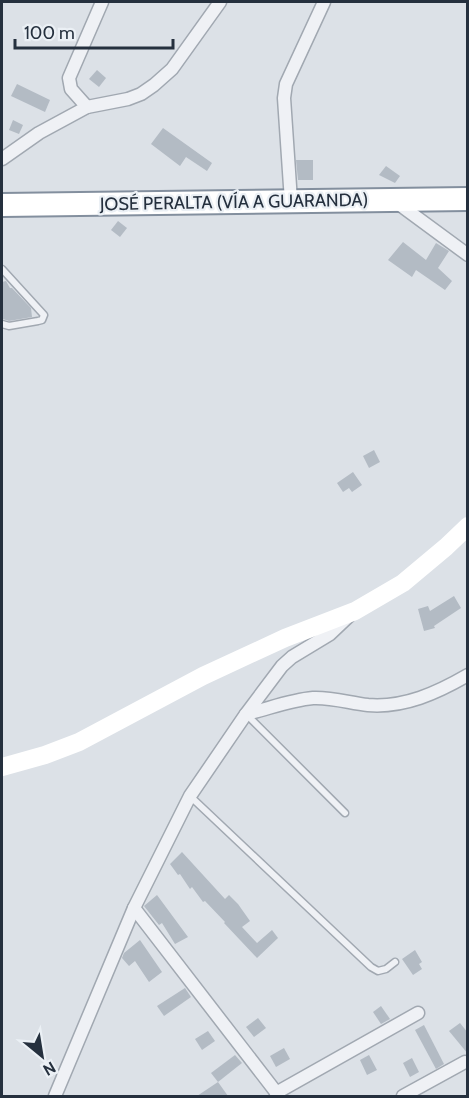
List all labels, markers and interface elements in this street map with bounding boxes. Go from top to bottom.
scale bar [15,12,172,50]
text: 100 m [24,22,75,44]
street label: JOSÉ PERALTA (VÍA A GUARANDA) [99,189,368,215]
north arrow [12,1026,72,1086]
text: N [40,1058,59,1080]

